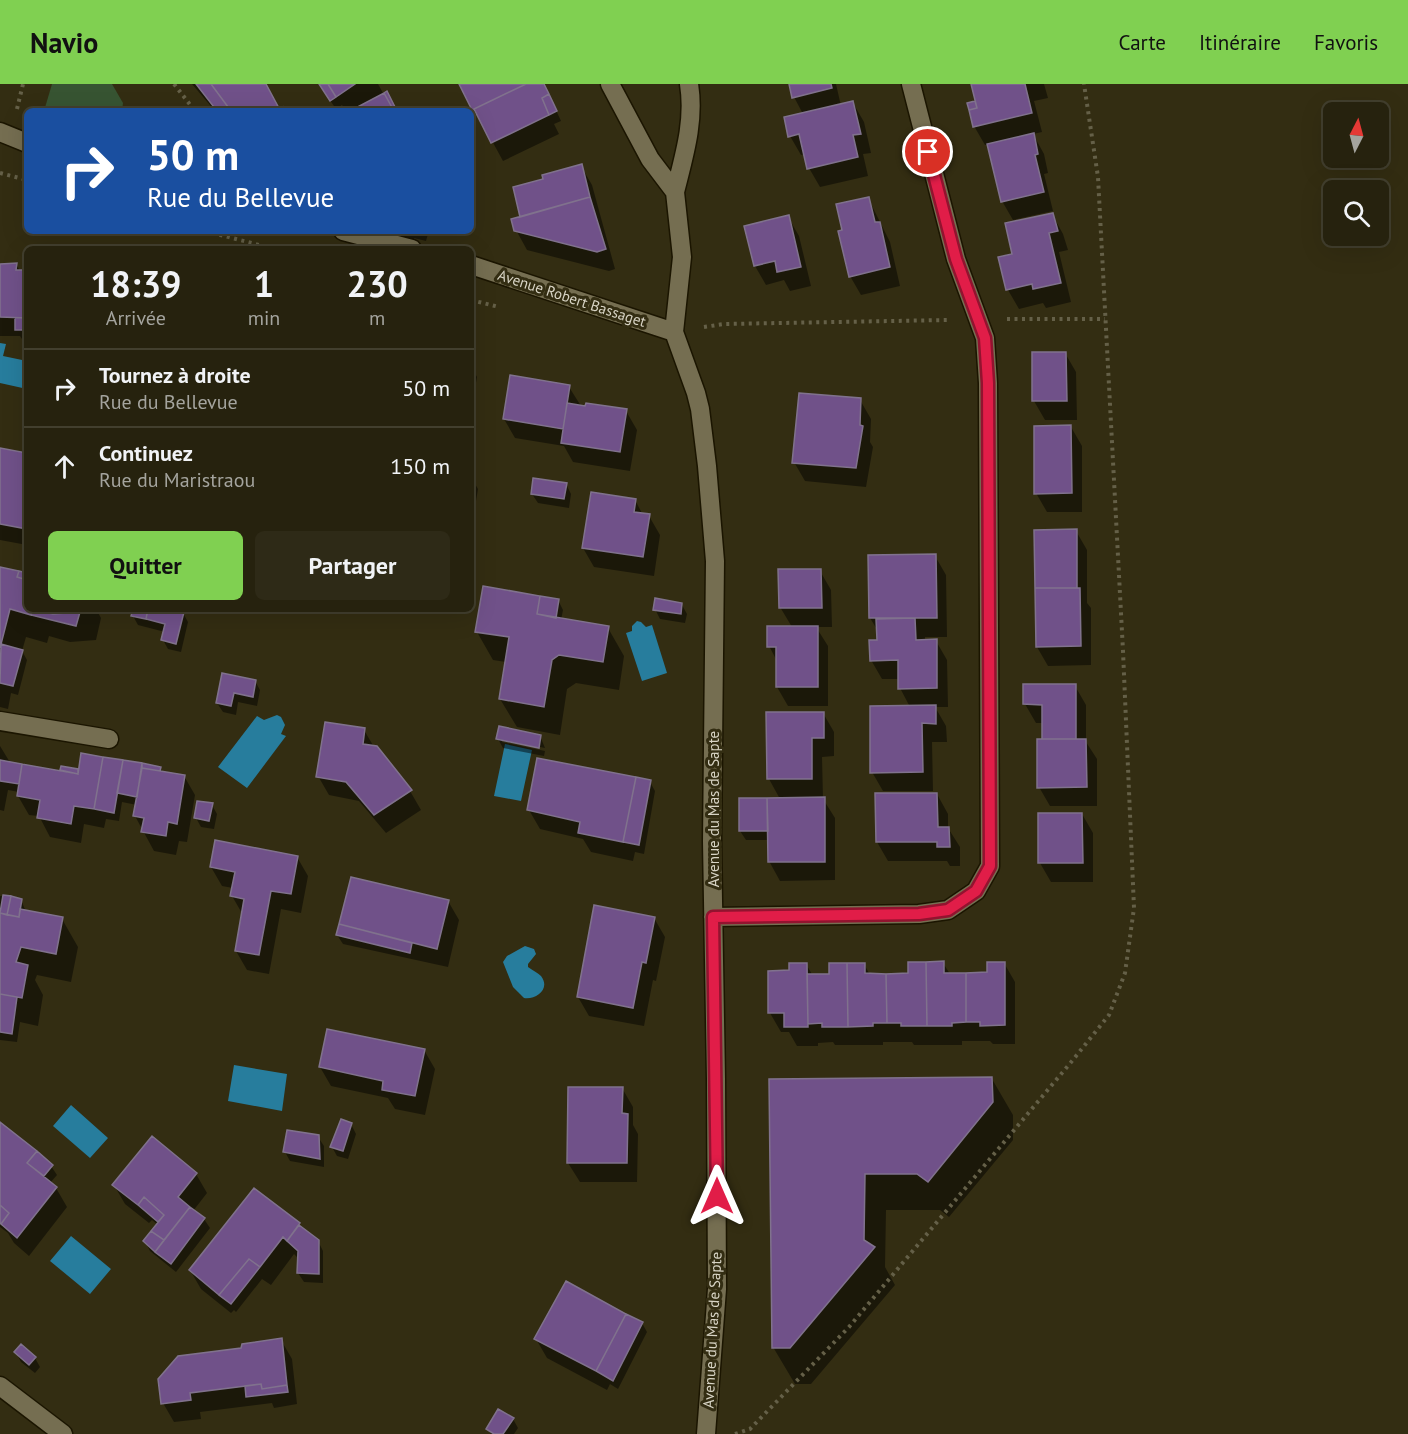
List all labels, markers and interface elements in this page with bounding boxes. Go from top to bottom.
text: Navio [30,24,98,61]
text: Carte [1119,29,1166,56]
text: Itinéraire [1199,29,1281,56]
text: Favoris [1314,29,1378,56]
north arrow [1323,102,1389,168]
map controls [1323,102,1389,246]
pin [902,126,953,177]
text: 50 m [147,127,239,182]
icon: right [48,132,126,210]
icon: arrive [911,135,944,168]
text: Rue du Bellevue [147,180,334,214]
button: search [1323,180,1389,246]
text: 18:39 [90,260,182,307]
text: 1 [254,260,274,307]
text: 230 [347,260,408,307]
street label: Avenue Robert Bassaget [496,265,648,331]
text: Arrivée [106,305,166,331]
text: min [248,305,280,331]
text: m [369,305,385,331]
text: Tournez à droite [99,361,251,389]
icon: right [48,372,81,405]
text: 50 m [402,374,450,402]
text: Rue du Bellevue [99,389,238,415]
text: Continuez [99,439,193,467]
icon: ahead [48,450,81,483]
text: 150 m [390,452,450,480]
text: Rue du Maristraou [99,467,255,493]
button: Quitter [48,531,243,600]
button: Partager [255,531,450,600]
street label: Avenue du Mas de Sapte [704,731,723,887]
position arrow [685,1164,749,1228]
street label: Avenue du Mas de Sapte [698,1251,726,1409]

